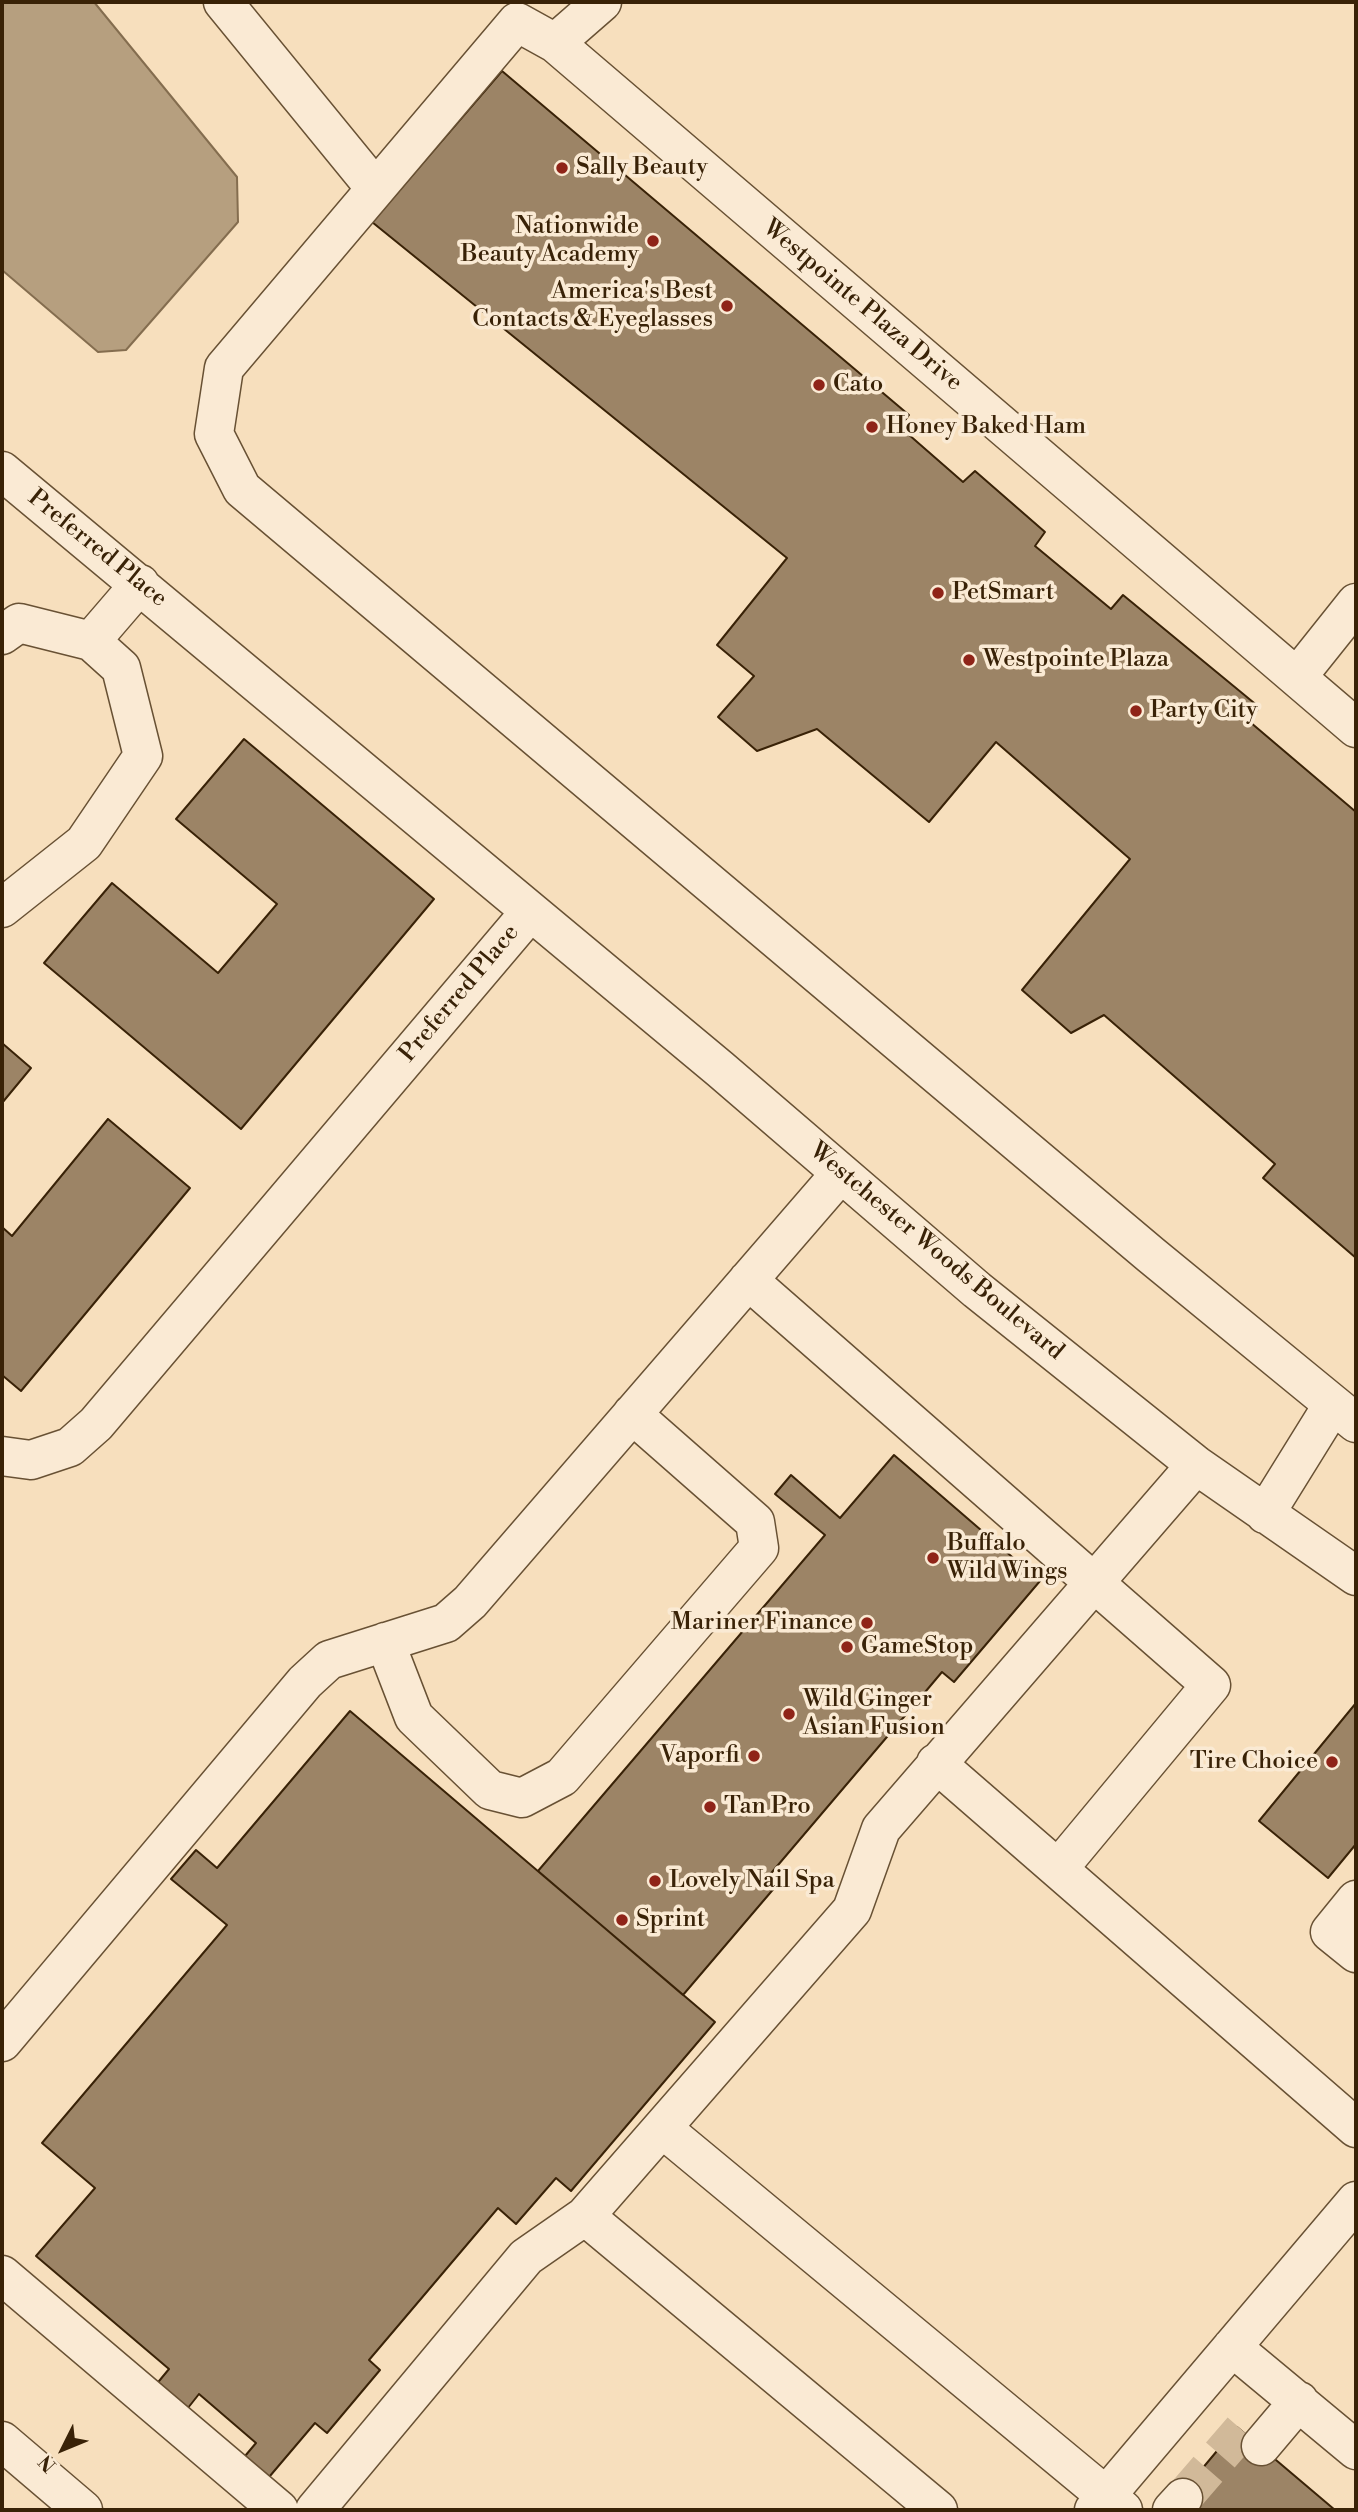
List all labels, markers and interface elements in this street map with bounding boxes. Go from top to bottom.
place label: Sally Beauty [576,154,708,182]
marker: Sally Beauty [554,160,570,176]
place label: Nationwide Beauty Academy [461,213,639,269]
street label: Westpointe Plaza Drive [756,214,968,398]
marker: Nationwide Beauty Academy [645,233,661,249]
place label: America's Best Contacts & Eyeglasses [472,278,713,334]
marker: America's Best Contacts & Eyeglasses [719,298,735,314]
place label: Cato [833,371,883,399]
marker: Cato [811,377,827,393]
place label: Honey Baked Ham [886,413,1086,441]
marker: Honey Baked Ham [864,419,880,435]
street label: Preferred Place [22,484,172,614]
place label: PetSmart [952,579,1054,607]
marker: PetSmart [930,585,946,601]
place label: Westpointe Plaza [983,646,1169,674]
marker: Westpointe Plaza [961,652,977,668]
place label: Party City [1150,697,1258,725]
marker: Party City [1128,703,1144,719]
street label: Preferred Place [394,919,526,1069]
street label: Westchester Woods Boulevard [803,1137,1069,1367]
place label: Buffalo Wild Wings [947,1530,1068,1586]
marker: Buffalo Wild Wings [925,1550,941,1566]
place label: Mariner Finance [671,1609,853,1637]
marker: Mariner Finance [859,1615,875,1631]
place label: GameStop [861,1633,973,1661]
marker: GameStop [839,1639,855,1655]
place label: Wild Ginger Asian Fusion [803,1686,945,1742]
marker: Wild Ginger Asian Fusion [781,1706,797,1722]
place label: Vaporfi [660,1742,740,1770]
marker: Vaporfi [746,1748,762,1764]
place label: Tire Choice [1190,1748,1318,1776]
marker: Tire Choice [1324,1754,1340,1770]
place label: Tan Pro [724,1793,811,1821]
marker: Tan Pro [702,1799,718,1815]
place label: Lovely Nail Spa [669,1867,835,1895]
marker: Lovely Nail Spa [647,1873,663,1889]
place label: Sprint [636,1906,705,1934]
marker: Sprint [614,1912,630,1928]
north arrow [28,2414,98,2484]
text: N [34,2450,62,2477]

